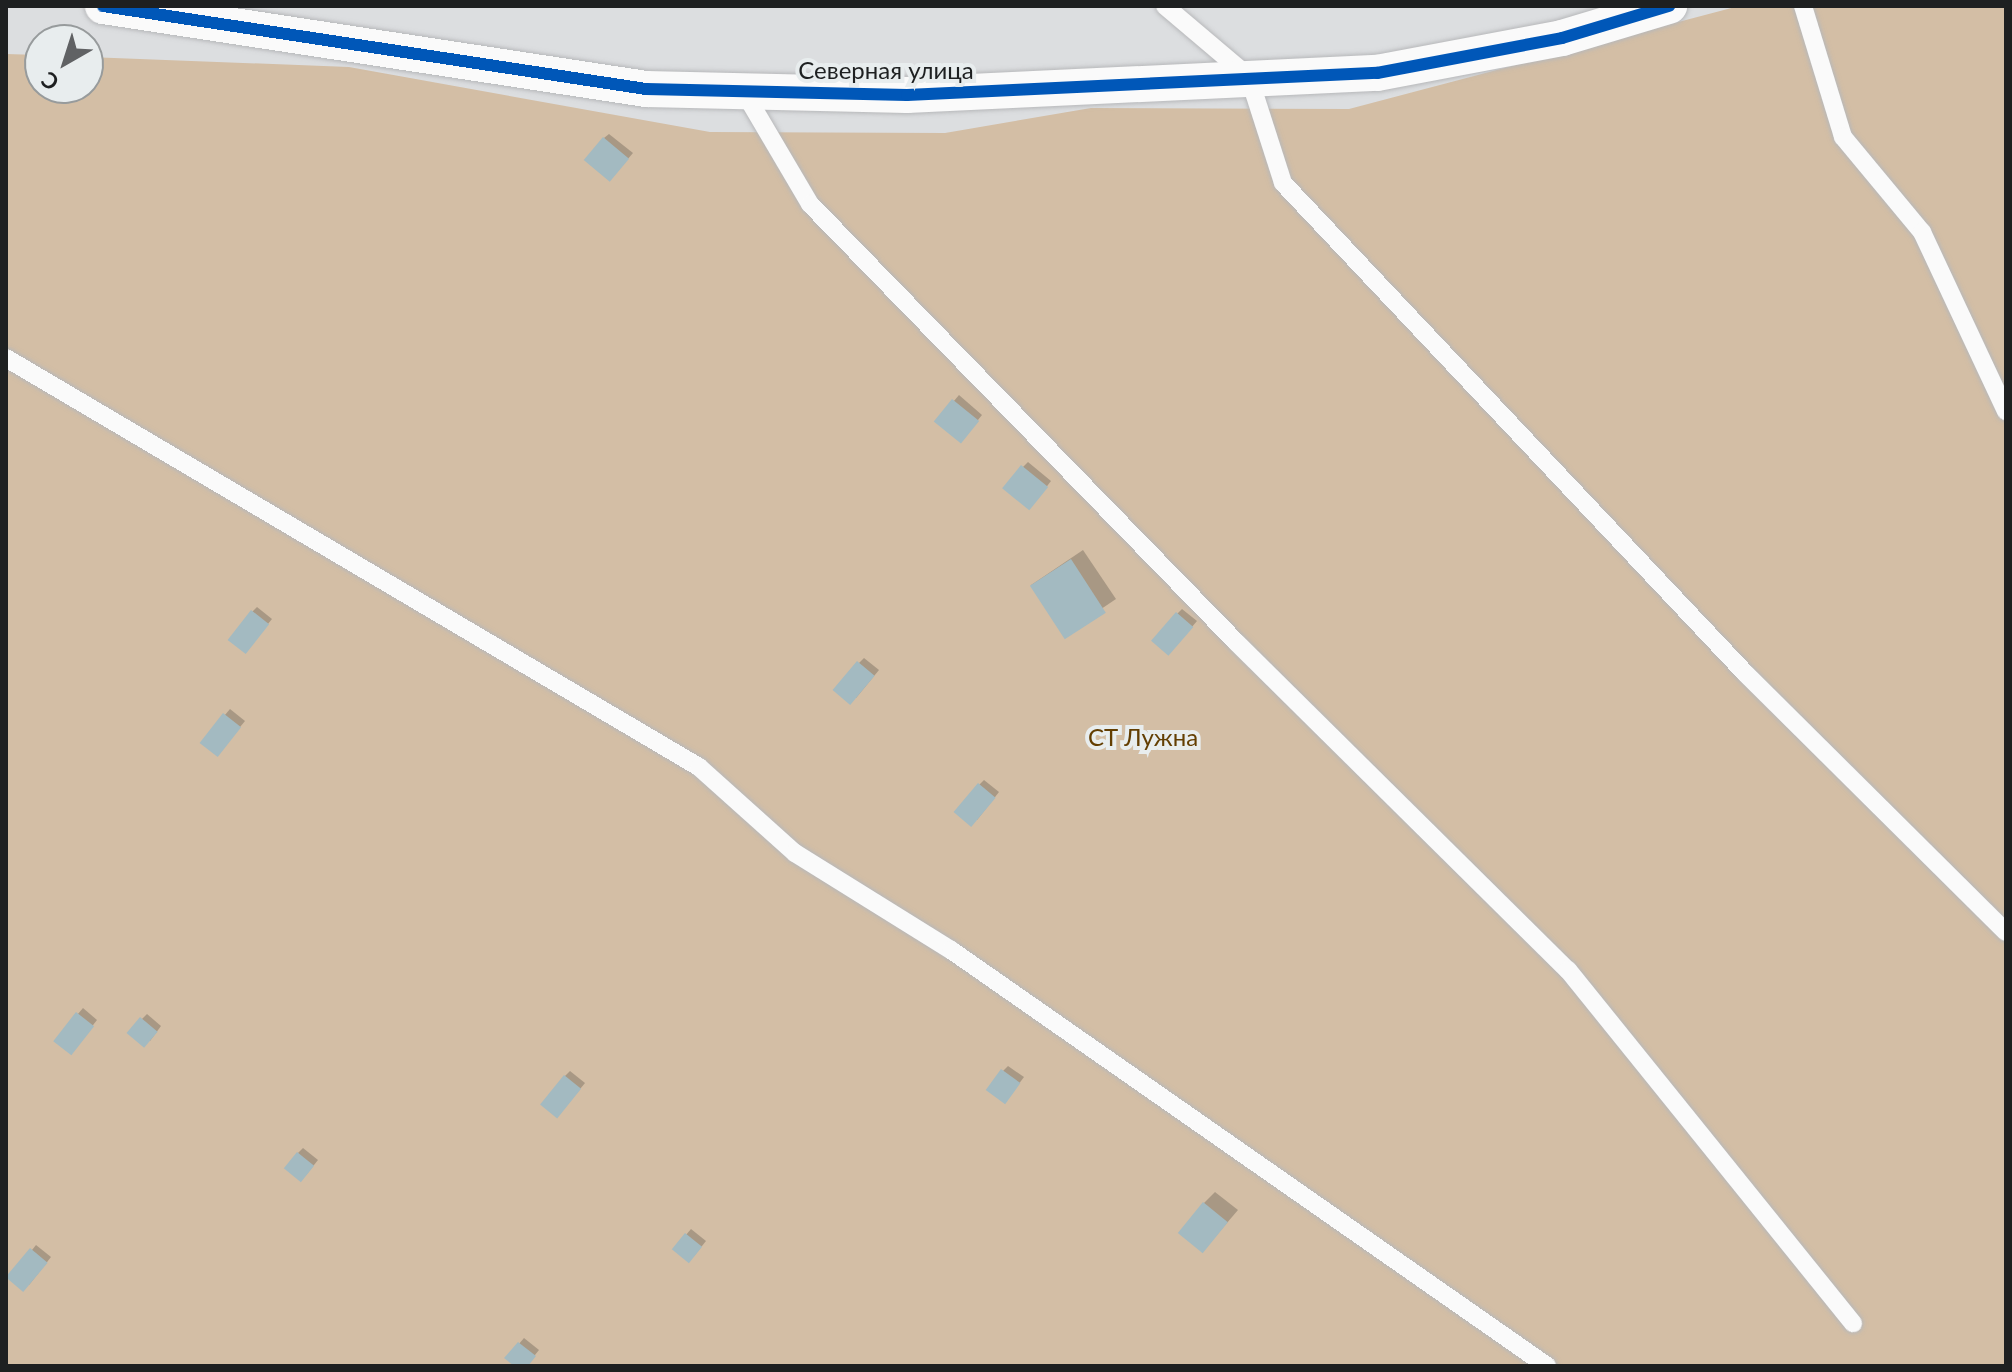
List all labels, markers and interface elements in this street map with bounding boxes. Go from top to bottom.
north arrow [24,24,104,104]
street label: Северная улица [798,56,974,84]
text: С [36,66,64,97]
park label: СТ Лужна [1088,723,1198,751]

